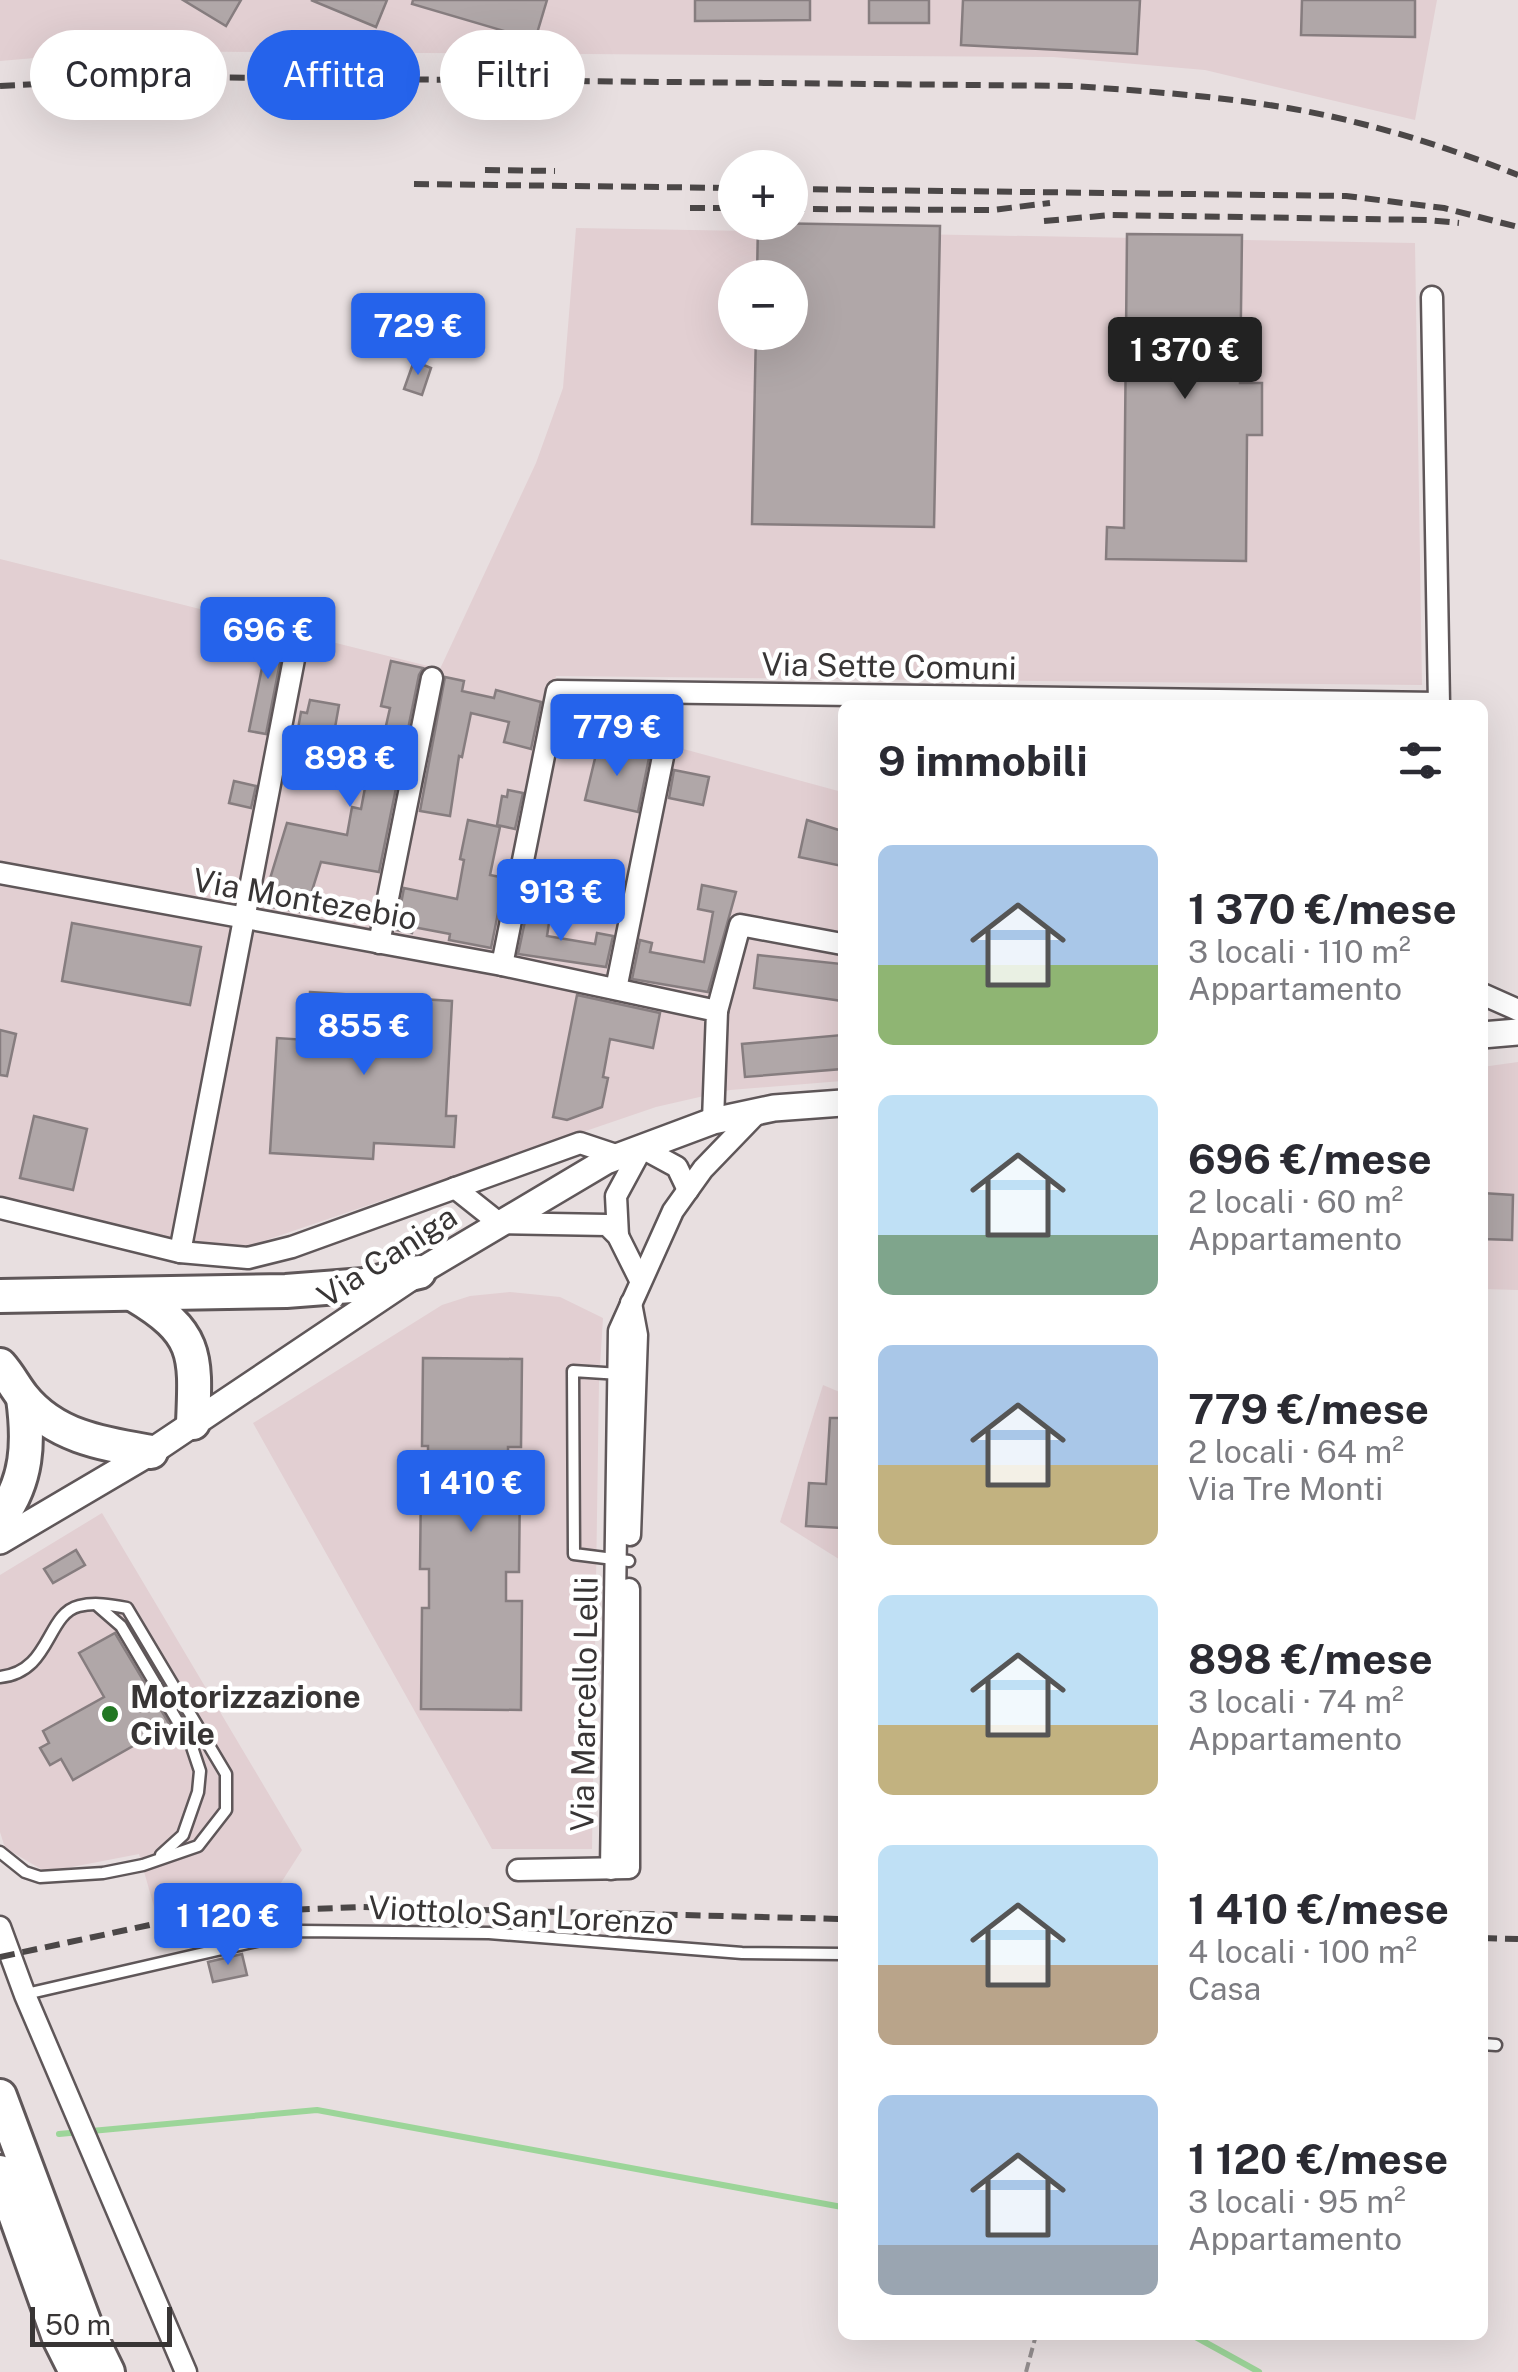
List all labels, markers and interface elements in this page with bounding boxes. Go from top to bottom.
chip: Compra [30,30,227,120]
chip: Affitta [247,30,420,120]
chip: Filtri [440,30,585,120]
map controls [718,150,808,350]
button: + [718,150,808,240]
button: − [718,260,808,350]
pin: 729 € [348,293,488,378]
text: 729 € [373,307,463,344]
pin: 1 370 € [1093,317,1277,402]
text: 1 370 € [1130,331,1240,368]
pin: 696 € [198,597,338,682]
text: 696 € [222,611,314,648]
street label: Via Sette Comuni [761,645,1017,687]
pin: 779 € [547,694,687,779]
text: 779 € [572,708,662,745]
pin: 898 € [280,725,420,810]
icon: filters [1393,733,1448,788]
text: 9 immobili [878,736,1088,785]
text: 898 € [304,739,396,776]
pin: 913 € [491,859,631,944]
street label: Via Montezebio [190,861,420,937]
text: 913 € [519,873,603,910]
text: 1 370 €/mese [1188,884,1457,933]
icon: home [958,885,1078,1005]
text: 3 locali · 110 m² [1188,933,1411,970]
text: Appartamento [1188,970,1402,1007]
pin: 855 € [294,993,434,1078]
text: 855 € [318,1007,410,1044]
text: 696 €/mese [1188,1134,1432,1183]
icon: home [958,1135,1078,1255]
text: 2 locali · 60 m² [1188,1183,1403,1220]
street label: Via Caniga [311,1197,463,1315]
text: Appartamento [1188,1220,1402,1257]
text: 779 €/mese [1188,1384,1429,1433]
icon: home [958,1385,1078,1505]
text: 2 locali · 64 m² [1188,1433,1404,1470]
pin: 1 410 € [379,1450,563,1535]
text: 1 410 € [419,1464,523,1501]
text: Via Tre Monti [1188,1470,1383,1507]
street label: Via Marcello Lelli [563,1576,605,1832]
text: 898 €/mese [1188,1634,1433,1683]
icon: home [958,1635,1078,1755]
place label: Motorizzazione Civile [130,1678,361,1752]
text: 3 locali · 74 m² [1188,1683,1404,1720]
marker: Motorizzazione Civile [99,1703,121,1725]
text: Appartamento [1188,1720,1402,1757]
pin: 1 120 € [136,1883,320,1968]
text: 1 410 €/mese [1188,1884,1449,1933]
icon: home [958,1885,1078,2005]
street label: Viottolo San Lorenzo [367,1889,675,1941]
text: 1 120 € [176,1897,280,1934]
text: 4 locali · 100 m² [1188,1933,1417,1970]
text: Casa [1188,1970,1261,2007]
text: 1 120 €/mese [1188,2134,1448,2183]
icon: home [958,2135,1078,2255]
text: 3 locali · 95 m² [1188,2183,1406,2220]
text: Appartamento [1188,2220,1402,2257]
scale bar [30,2302,172,2346]
text: 50 m [45,2308,111,2341]

